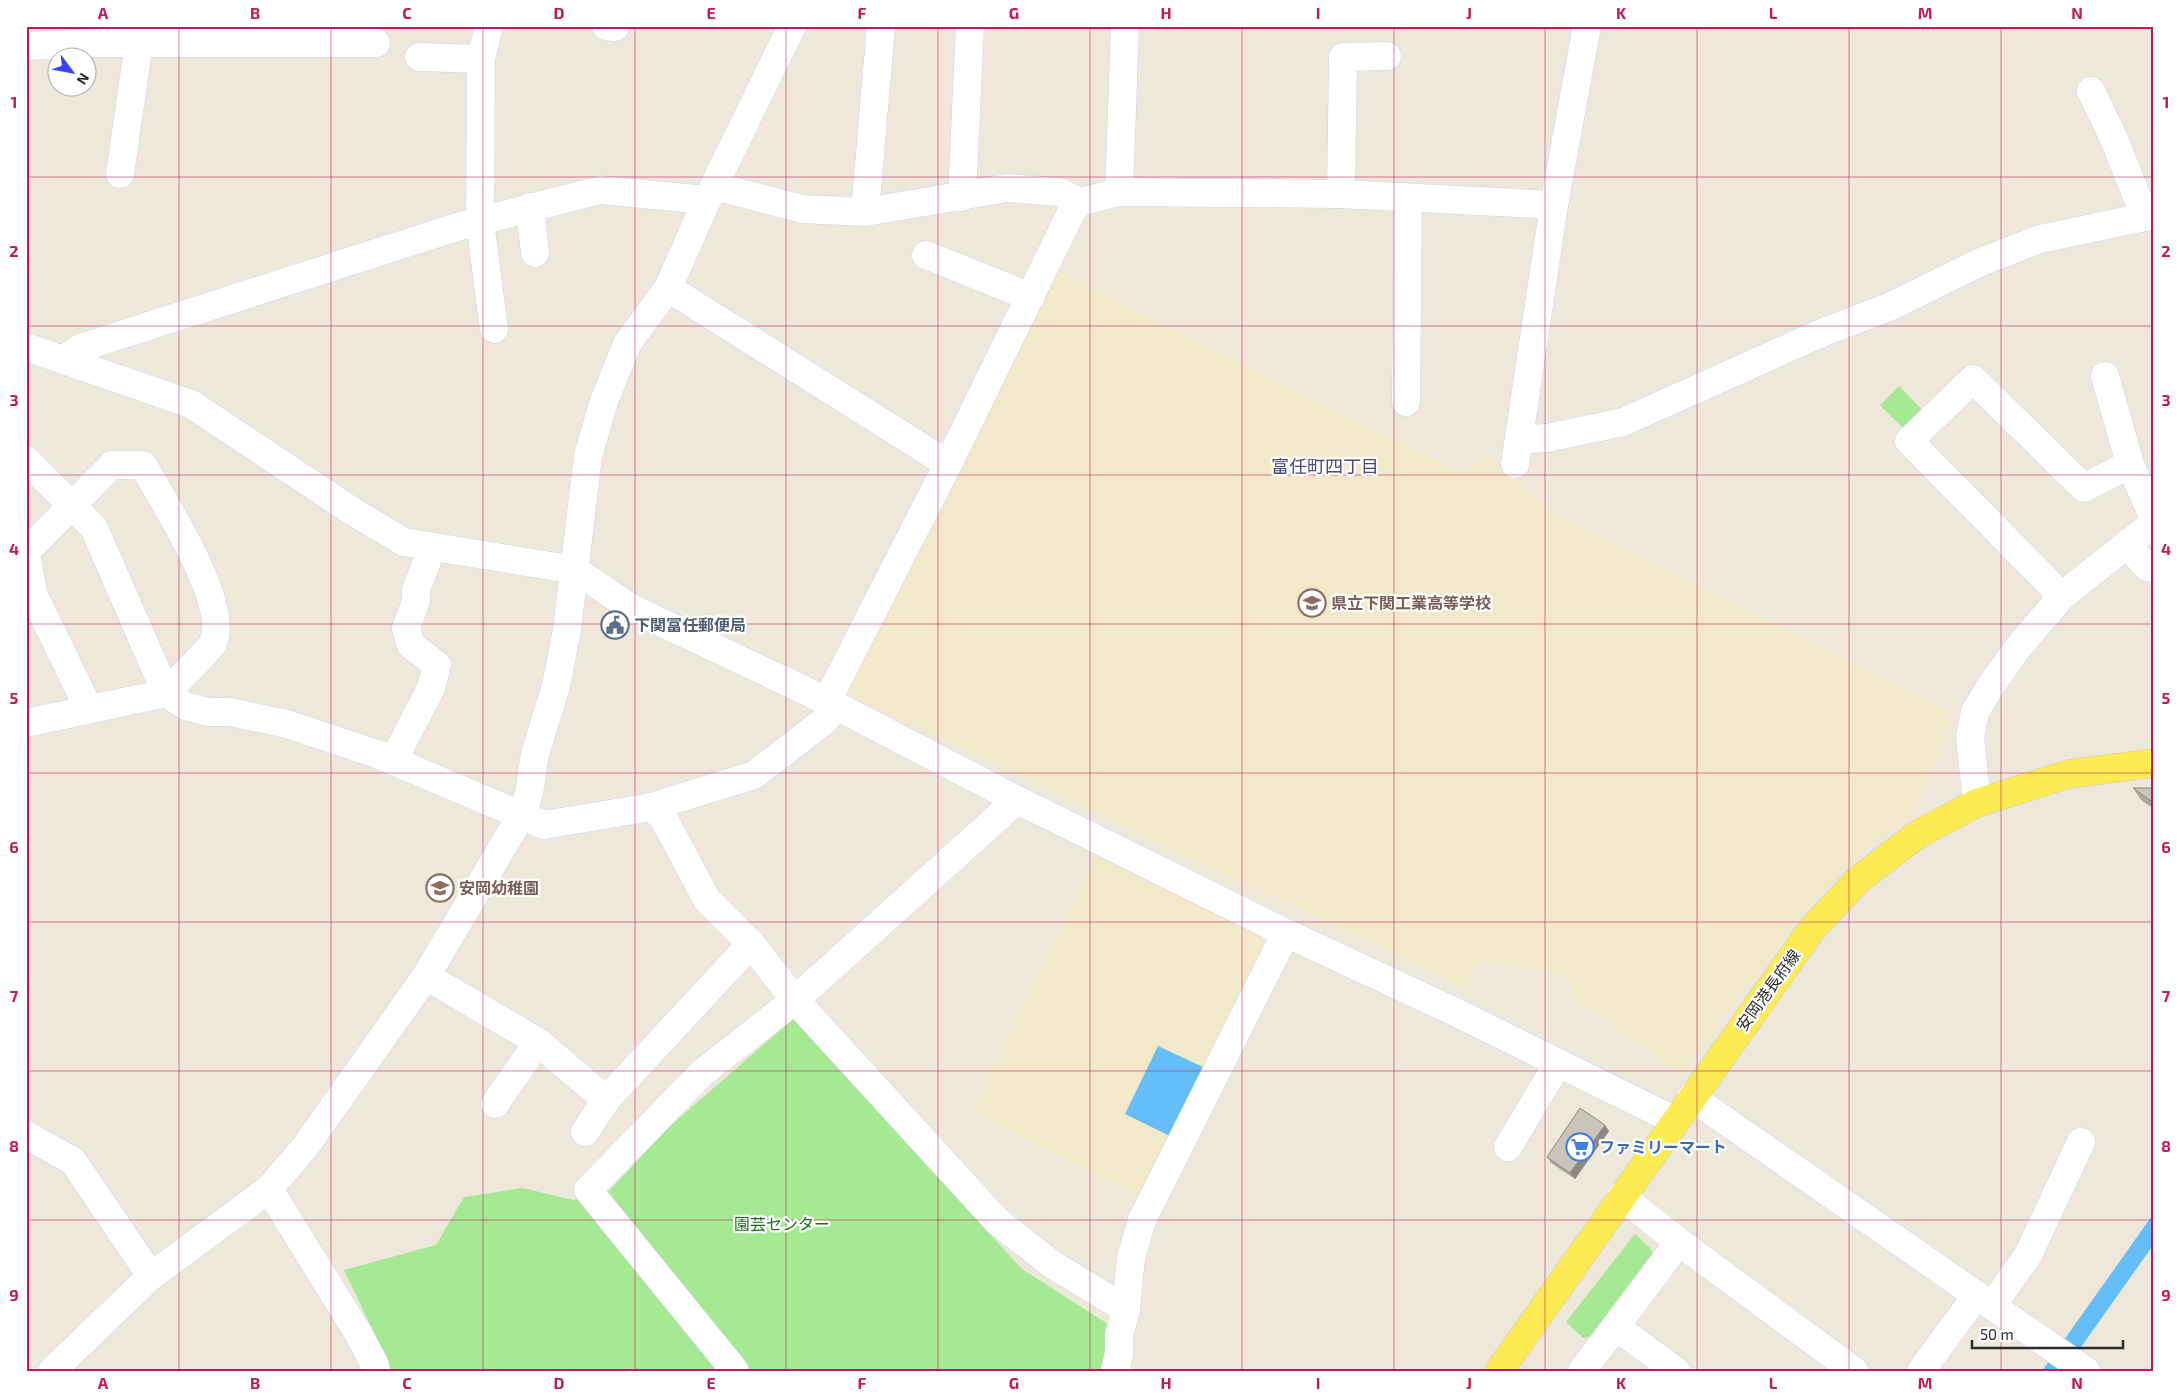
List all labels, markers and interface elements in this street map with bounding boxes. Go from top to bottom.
text: A [98,3,109,22]
text: B [250,3,260,22]
text: C [402,3,412,22]
text: D [554,3,565,22]
text: E [706,3,716,22]
text: F [858,3,867,22]
text: G [1009,3,1019,22]
text: H [1160,3,1172,22]
text: I [1316,3,1320,22]
text: J [1466,3,1472,22]
text: K [1616,3,1627,22]
text: L [1769,3,1778,22]
text: M [1918,3,1932,22]
text: N [2071,3,2083,22]
north arrow [48,48,98,98]
text: N [74,70,93,88]
text: 1 [11,92,17,111]
text: 1 [2163,92,2169,111]
text: 2 [9,241,19,260]
text: 2 [2161,241,2171,260]
text: 3 [9,390,19,409]
text: 3 [2161,390,2171,409]
district label: 富任町四丁目 [1271,455,1379,477]
text: 4 [9,539,19,558]
text: 4 [2161,539,2171,558]
school or university icon: 県立下関工業高等学校 [1297,588,1327,618]
place label: 県立下関工業高等学校 [1331,593,1491,612]
public building icon: 下関冨任郵便局 [600,610,630,640]
place label: 下関冨任郵便局 [634,615,746,634]
text: 5 [10,688,19,707]
text: 5 [2162,688,2171,707]
text: 6 [9,837,19,856]
text: 6 [2161,837,2171,856]
school or university icon: 安岡幼稚園 [425,873,455,903]
place label: 安岡幼稚園 [459,878,539,897]
street label: 安岡港長府線 [1732,945,1803,1034]
text: 7 [10,986,19,1005]
text: 7 [2162,986,2171,1005]
supermarket icon: ファミリーマート [1565,1132,1595,1162]
text: 8 [9,1136,19,1155]
text: 8 [2161,1136,2171,1155]
place label: ファミリーマート [1599,1137,1727,1156]
park label: 園芸センター [734,1214,830,1233]
text: 9 [9,1285,19,1304]
text: 9 [2161,1285,2171,1304]
scale bar [1972,1317,2124,1349]
text: 50 m [1980,1325,2014,1343]
text: A [98,1373,109,1392]
text: B [250,1373,260,1392]
text: C [402,1373,412,1392]
text: D [554,1373,565,1392]
text: E [706,1373,716,1392]
text: F [858,1373,867,1392]
text: G [1009,1373,1019,1392]
text: H [1160,1373,1172,1392]
text: I [1316,1373,1320,1392]
text: J [1466,1373,1472,1392]
text: K [1616,1373,1627,1392]
text: L [1769,1373,1778,1392]
text: M [1918,1373,1932,1392]
text: N [2071,1373,2083,1392]

